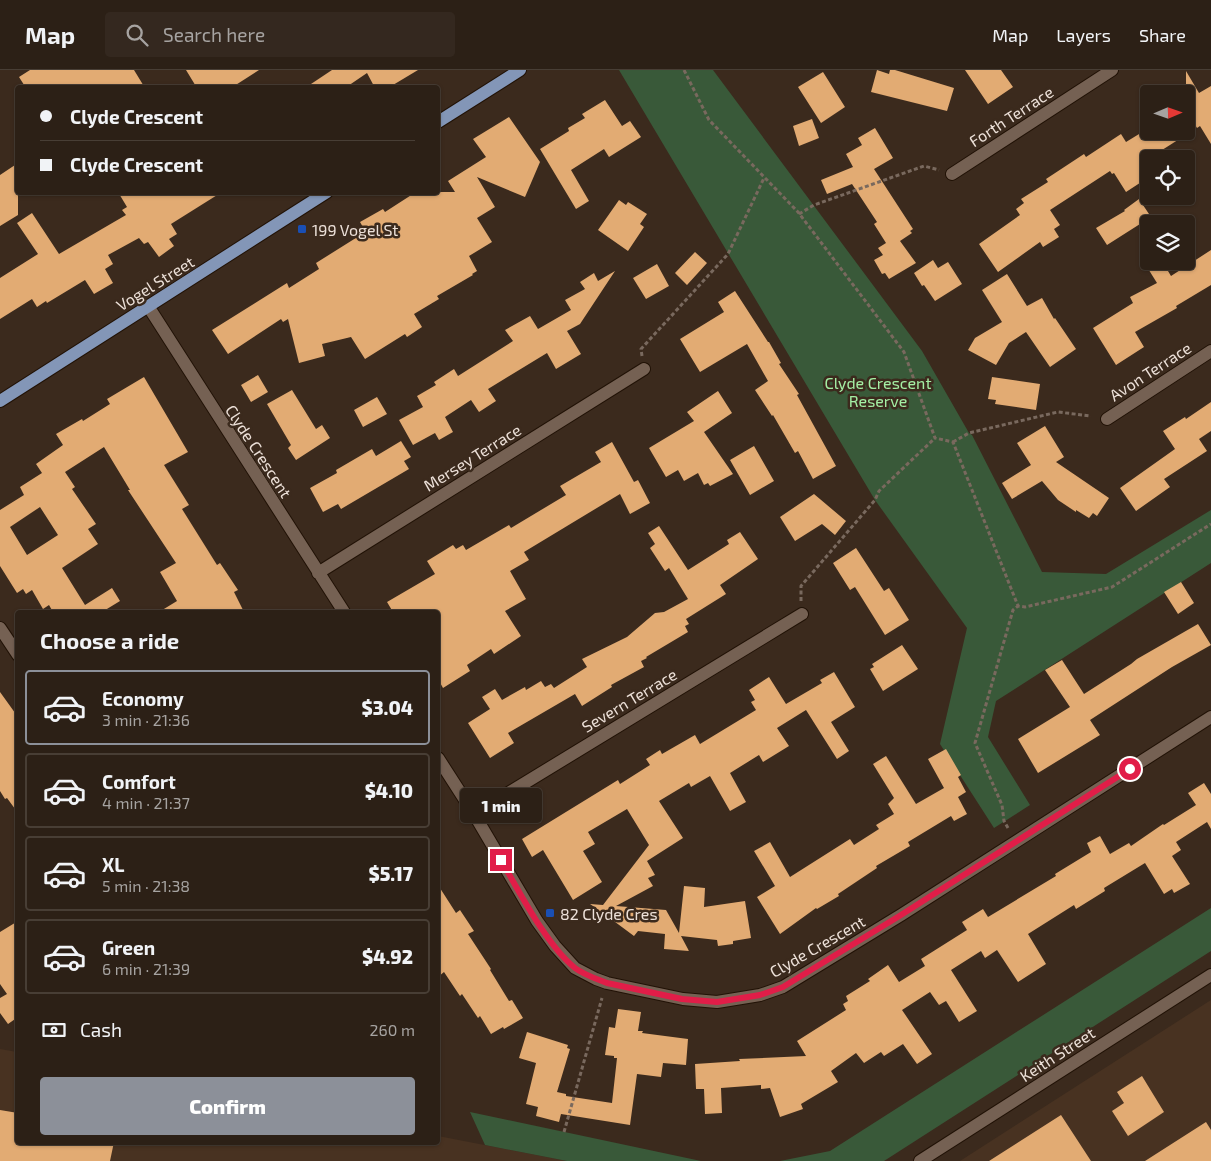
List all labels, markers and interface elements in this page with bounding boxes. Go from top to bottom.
search box [105,12,455,57]
text: Map [25,20,75,49]
icon: search [123,21,151,49]
text: Search here [163,23,265,46]
text: Map [992,24,1028,46]
text: Layers [1056,24,1111,46]
text: Share [1139,24,1186,46]
street label: Forth Terrace [965,82,1057,150]
north arrow [1140,85,1195,140]
map controls [1140,85,1195,270]
text: Clyde Crescent [70,105,203,128]
button: locate [1140,150,1195,205]
text: Clyde Crescent [70,153,203,176]
button: layers [1140,215,1195,270]
place label: 199 Vogel St [312,220,398,239]
marker: 199 Vogel St [296,223,308,235]
street label: Vogel Street [113,252,197,314]
street label: Avon Terrace [1106,338,1194,404]
park label: Clyde Crescent Reserve [825,373,931,410]
street label: Clyde Crescent [222,401,296,501]
street label: Mersey Terrace [420,420,524,494]
text: Choose a ride [40,627,179,653]
street label: Severn Terrace [578,664,680,736]
icon: car [42,685,87,730]
text: Economy [102,687,184,710]
text: $3.04 [362,696,413,719]
text: 3 min · 21:36 [102,710,190,729]
route start [1119,758,1141,780]
icon: car [42,768,87,813]
text: Comfort [102,770,176,793]
text: $4.10 [365,779,413,802]
callout: 1 min [460,788,542,822]
text: 4 min · 21:37 [102,793,190,812]
text: 1 min [481,796,521,815]
route end [490,849,512,871]
icon: car [42,851,87,896]
text: XL [102,853,124,876]
text: $5.17 [368,862,413,885]
text: 5 min · 21:38 [102,876,190,895]
place label: 82 Clyde Cres [560,904,658,923]
marker: 82 Clyde Cres [544,907,556,919]
street label: Clyde Crescent [766,911,868,981]
icon: car [42,934,87,979]
text: Green [102,936,155,959]
text: $4.92 [362,945,413,968]
text: 6 min · 21:39 [102,959,190,978]
icon: cash [40,1016,68,1044]
text: Cash [80,1018,122,1041]
text: 260 m [370,1020,415,1039]
street label: Keith Street [1016,1023,1098,1085]
button: Confirm [40,1077,415,1135]

